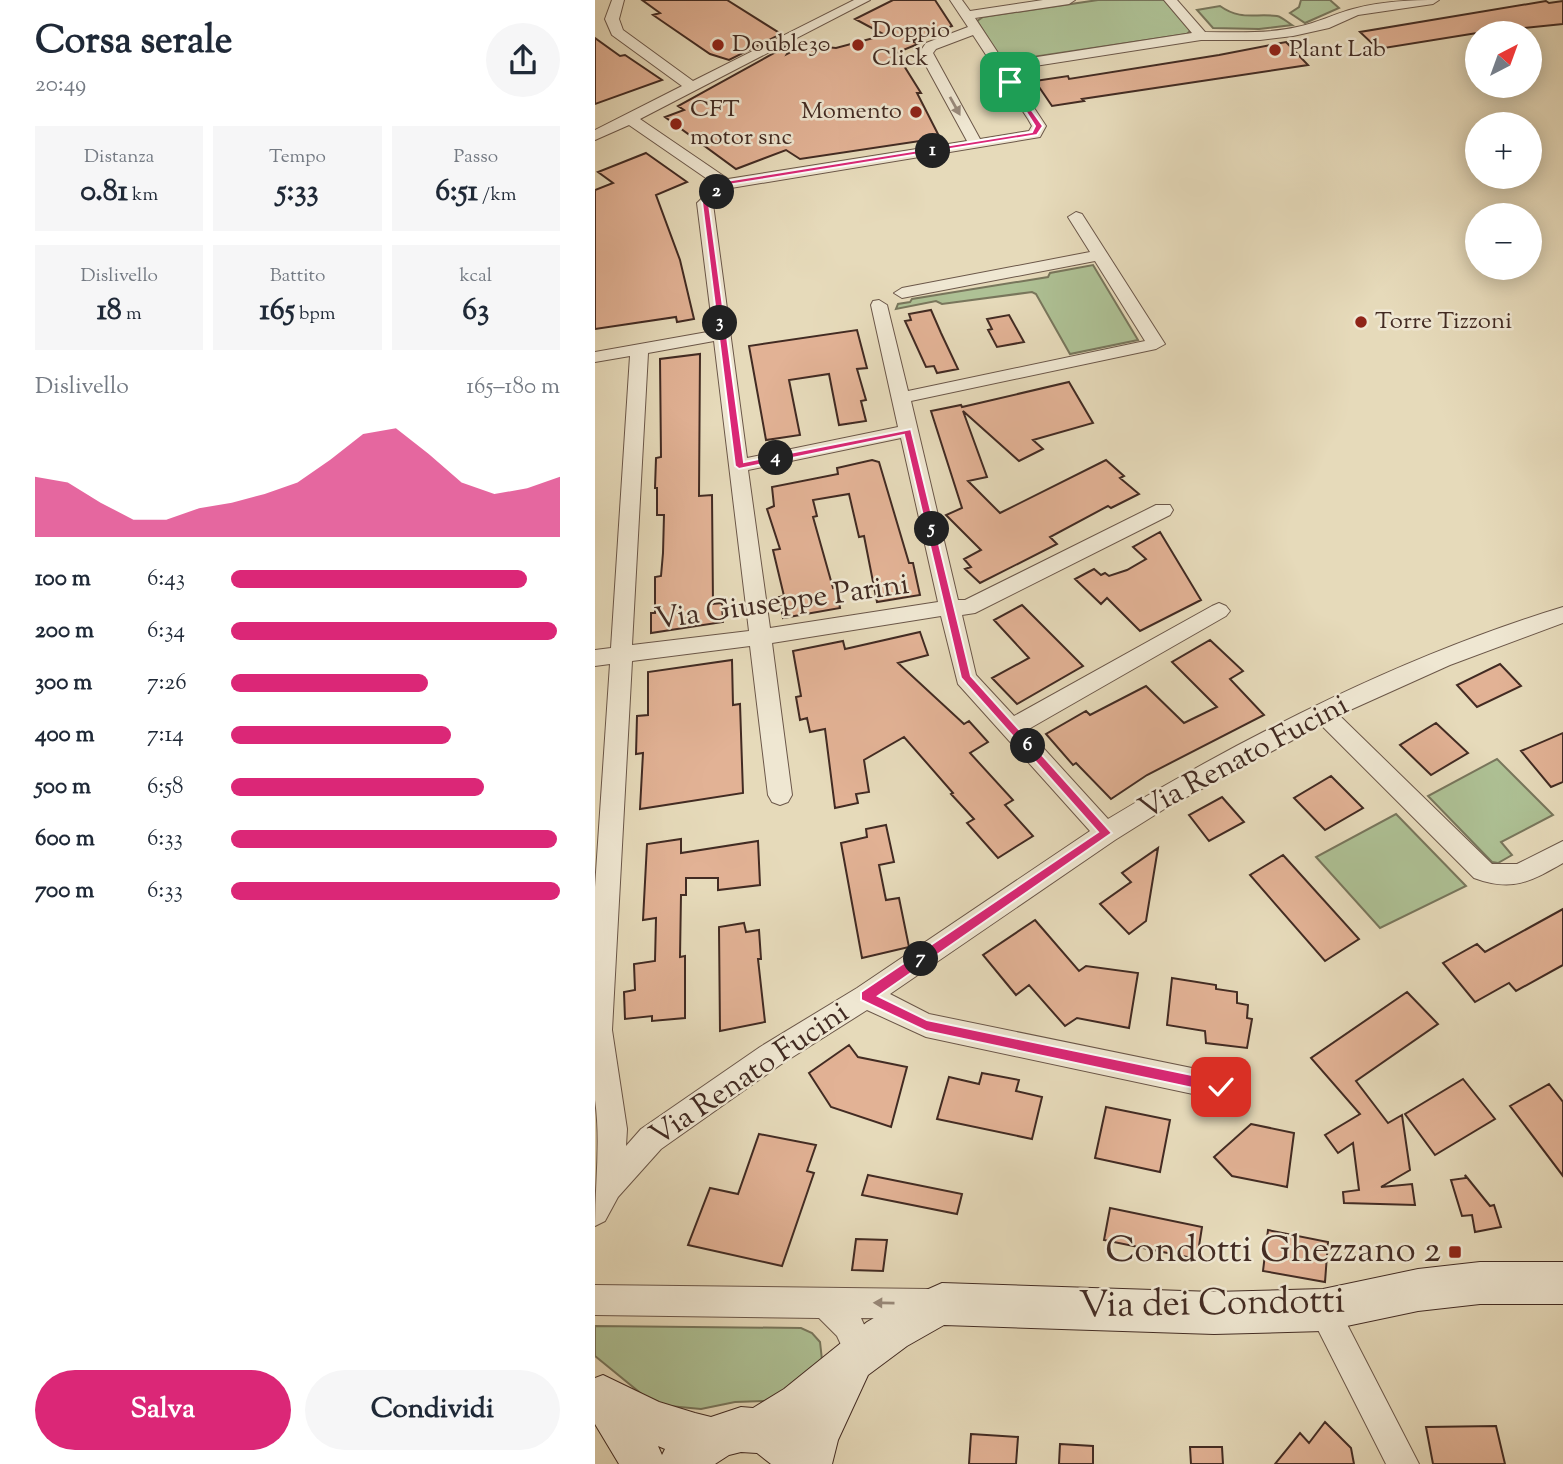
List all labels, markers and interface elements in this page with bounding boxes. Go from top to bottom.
place label: Doppio Click [872,14,950,76]
text: Corsa serale [35,16,233,70]
north arrow [1465,21,1542,98]
map controls [1465,21,1542,280]
button: share [486,23,560,97]
place label: Double30 [732,28,831,62]
place label: Plant Lab [1289,33,1386,67]
marker: Double30 [710,37,726,53]
marker: Doppio Click [850,37,866,53]
marker: Plant Lab [1267,42,1283,58]
pin [980,52,1040,112]
icon: arrive [991,63,1029,101]
text: 20:49 [35,69,86,102]
place label: CFT motor snc [690,93,792,155]
place label: Momento [801,95,902,129]
one-way arrow [949,96,961,116]
marker: Momento [908,104,924,120]
button: + [1465,112,1542,189]
marker: CFT motor snc [668,116,684,132]
pin: 1 [915,134,951,168]
text: 1 [929,137,936,164]
text: Distanza [84,144,154,171]
text: Tempo [269,144,326,171]
text: Passo [454,144,498,171]
text: 0.81 [80,171,128,214]
text: 5:33 [276,171,319,214]
text: 6:51 [435,171,478,214]
pin: 2 [699,174,735,210]
text: 2 [712,178,721,205]
text: km [128,182,158,209]
text: /km [478,182,516,209]
button: − [1465,203,1542,280]
text: Dislivello [80,263,158,290]
text: Battito [270,263,325,290]
text: kcal [459,263,492,290]
text: 18 [97,290,122,333]
text: 165 [260,290,295,333]
text: 63 [462,290,489,333]
text: m [122,301,142,328]
text: bpm [295,301,335,328]
place label: Torre Tizzoni [1375,305,1512,339]
pin: 3 [703,306,737,340]
text: 3 [716,309,723,336]
marker: Torre Tizzoni [1353,314,1369,330]
text: Dislivello [35,371,129,404]
text: 165–180 m [466,371,560,404]
pin: 4 [759,440,793,476]
text: 4 [771,444,780,471]
pin: 5 [915,512,949,546]
text: 5 [928,515,935,542]
text: 100 m [35,563,91,596]
text: 6:43 [147,563,185,596]
street label: Via Giuseppe Parini [652,564,912,642]
text: 200 m [35,615,94,648]
text: 6:34 [147,615,185,648]
text: 300 m [35,667,92,700]
text: 7:26 [147,667,187,700]
street label: Via Renato Fucini [1132,685,1356,831]
text: 400 m [35,719,95,752]
text: 7:14 [147,719,184,752]
pin: 6 [1011,728,1045,764]
text: 6 [1023,732,1032,759]
text: 500 m [35,771,91,804]
text: 6:58 [147,771,184,804]
text: 600 m [35,823,95,856]
text: 6:33 [147,823,183,856]
text: 700 m [35,875,94,908]
text: 6:33 [147,875,183,908]
pin: 7 [903,942,939,976]
text: 7 [916,945,925,972]
street label: Via Renato Fucini [642,992,858,1158]
pin [1191,1057,1251,1117]
icon: check [1202,1068,1240,1106]
place label: Condotti Ghezzano 2 [1105,1225,1441,1279]
marker: Condotti Ghezzano 2 [1447,1244,1463,1260]
street label: Via dei Condotti [1078,1276,1346,1334]
one-way arrow [873,1297,895,1308]
button: Salva [35,1370,291,1450]
button: Condividi [305,1370,560,1450]

